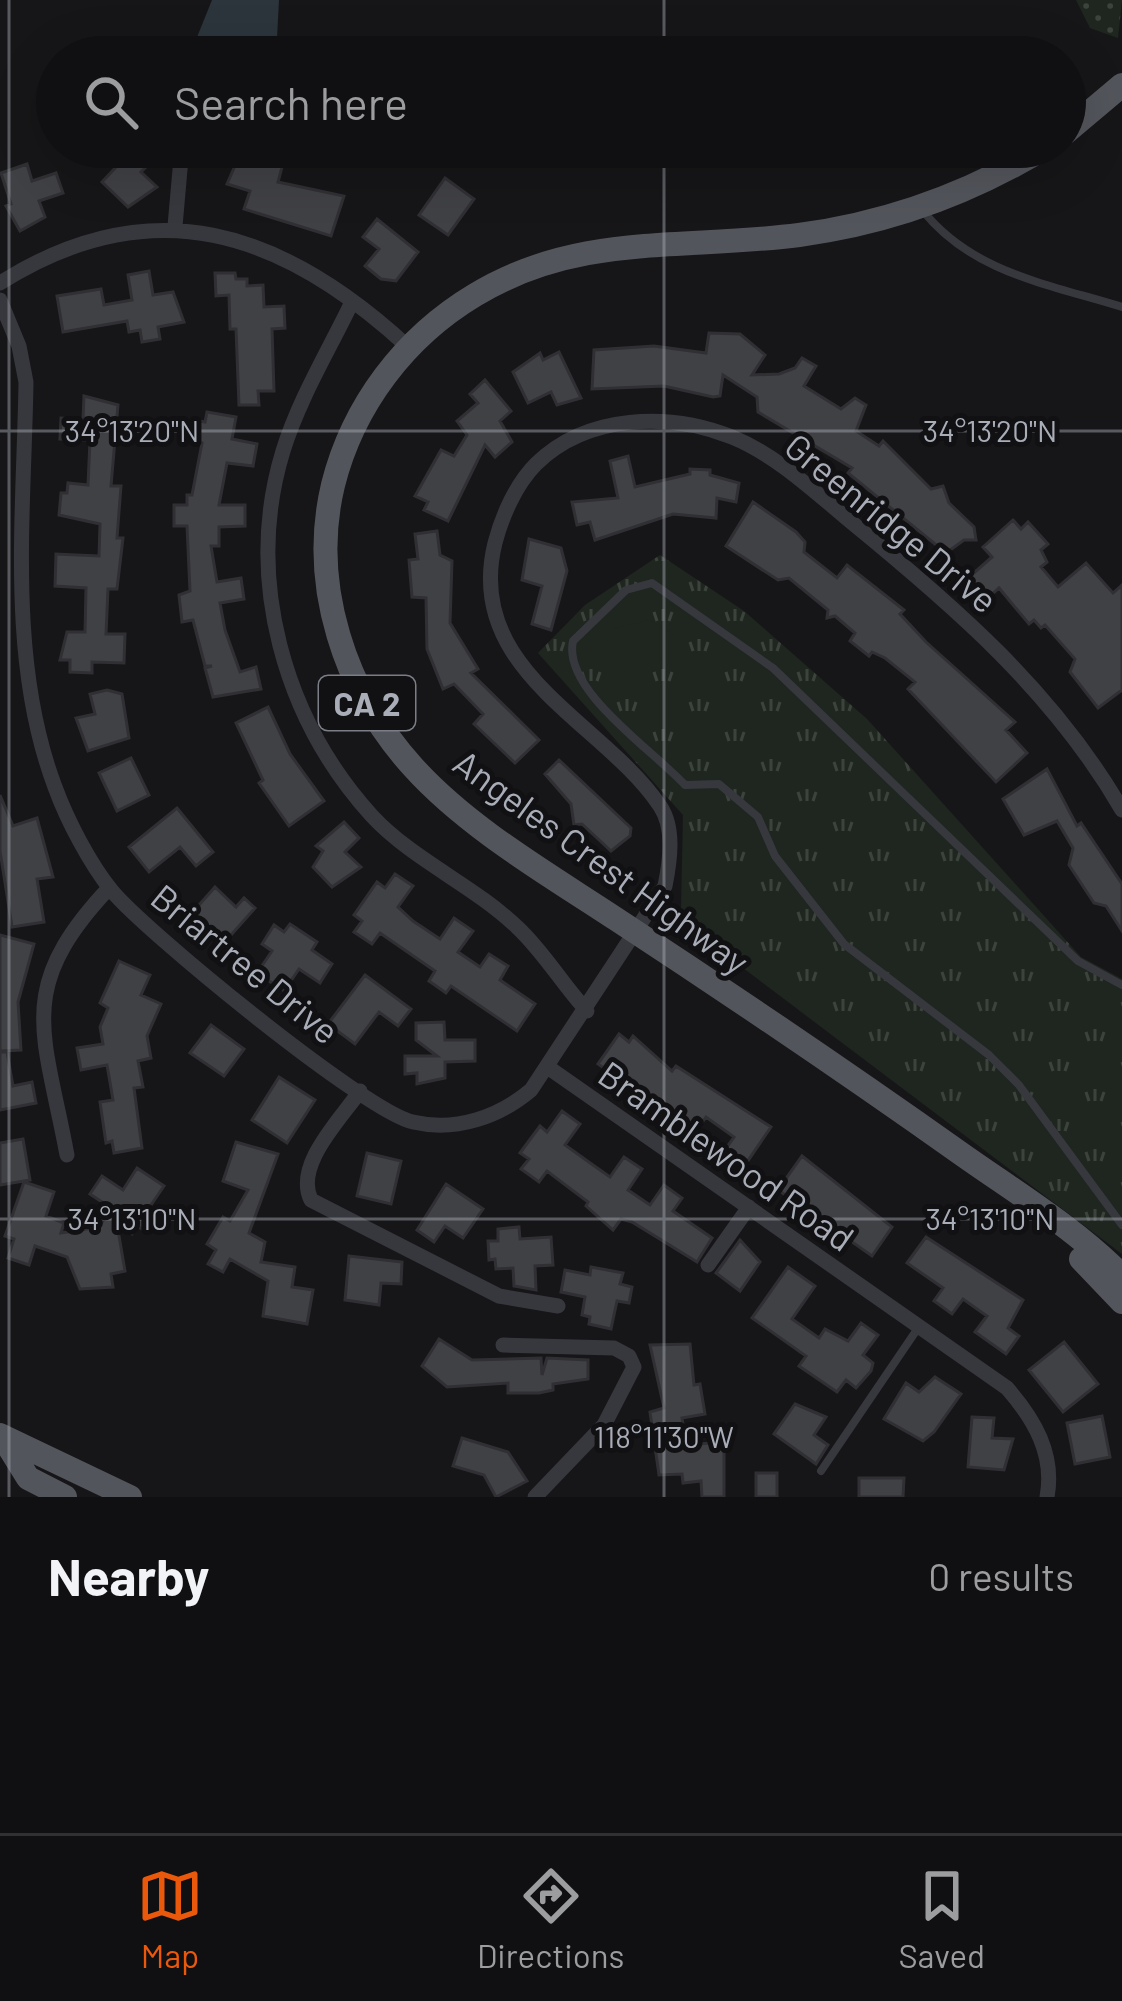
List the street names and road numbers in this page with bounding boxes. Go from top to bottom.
street label: Greenridge Drive [777,423,1007,621]
road number: CA 2 [319,676,415,730]
street label: Angeles Crest Highway [446,740,758,982]
street label: Briartree Drive [144,874,348,1052]
street label: Bramblewood Road [591,1051,863,1259]

